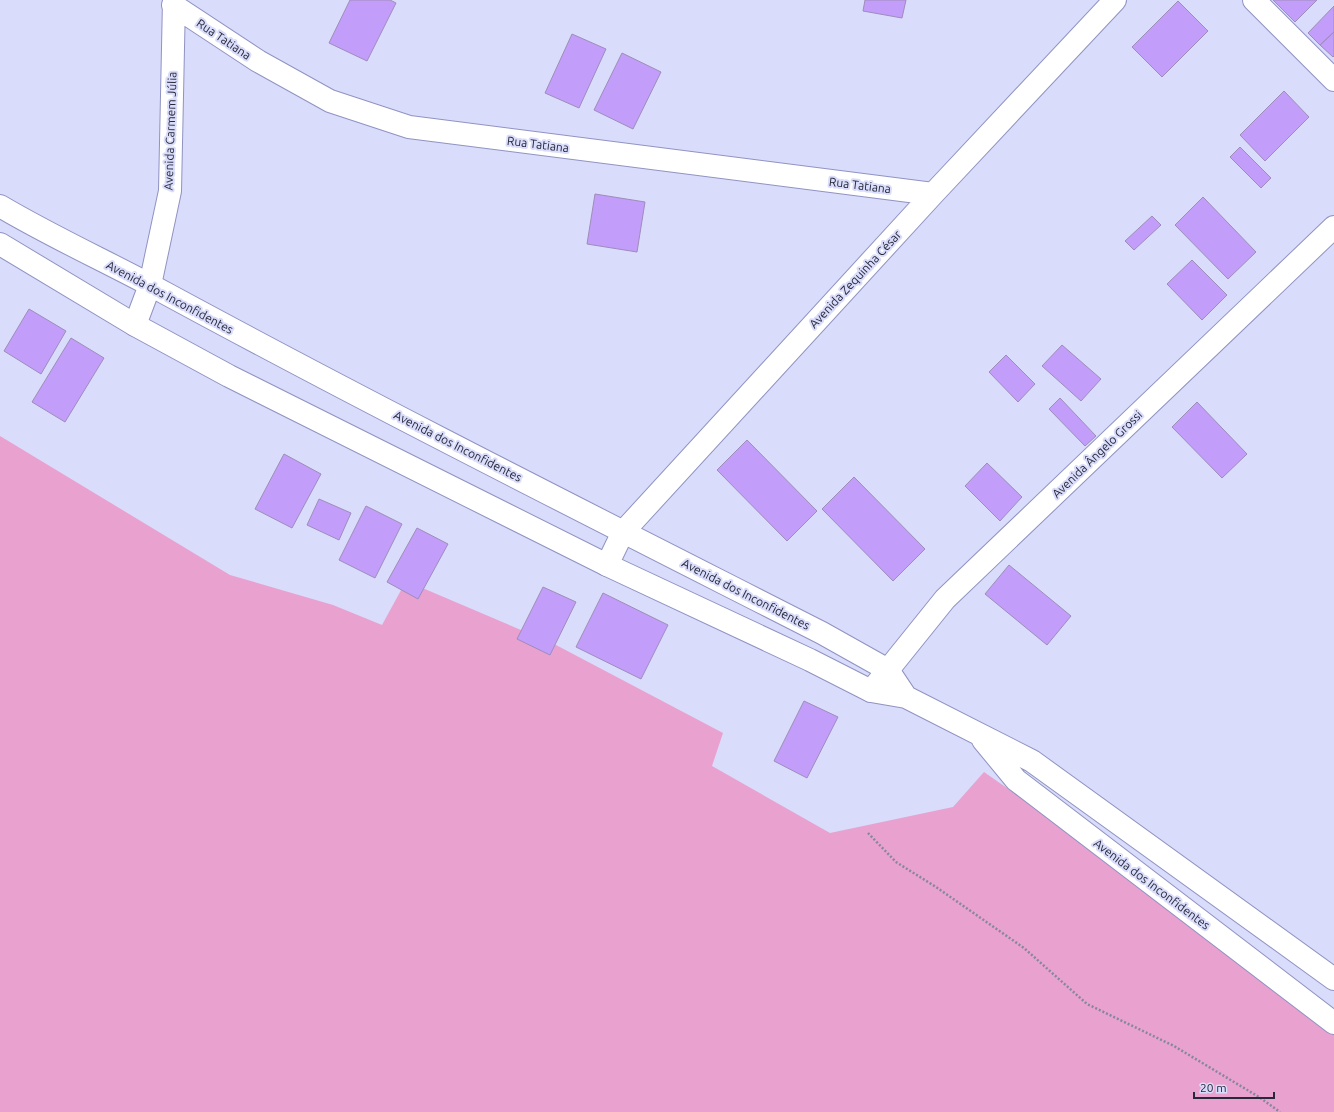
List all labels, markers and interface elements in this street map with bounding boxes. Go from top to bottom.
street label: Rua Tatiana [194,16,254,62]
street label: Avenida Carmem Júlia [161,71,179,191]
street label: Rua Tatiana [506,134,570,154]
street label: Rua Tatiana [828,175,892,195]
street label: Avenida Zequinha César [806,227,904,330]
street label: Avenida dos Inconfidentes [104,258,236,336]
street label: Avenida dos Inconfidentes [392,408,524,484]
street label: Avenida Ângelo Grossi [1049,408,1145,500]
street label: Avenida dos Inconfidentes [680,556,812,632]
street label: Avenida dos Inconfidentes [1092,836,1212,932]
scale bar [1194,1074,1274,1100]
text: 20 m [1200,1081,1227,1094]

